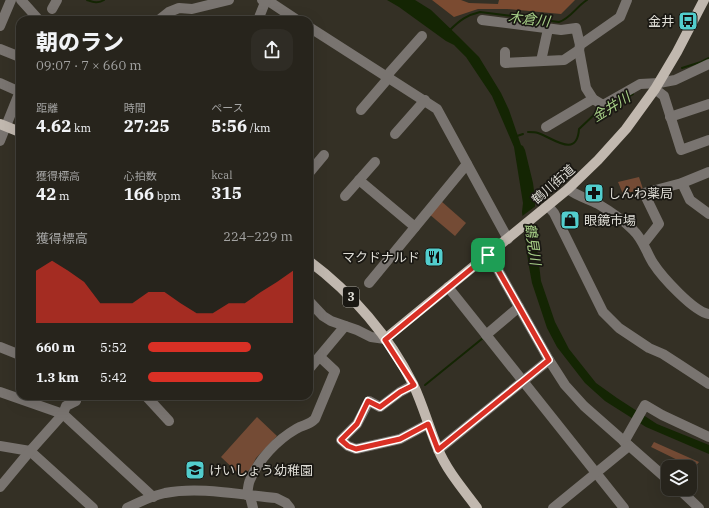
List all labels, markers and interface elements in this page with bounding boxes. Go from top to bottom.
water label: 木倉川 [507,8,553,31]
bus stop icon: 金井 [677,10,699,32]
place label: 金井 [648,13,674,30]
text: 朝のラン [36,27,124,56]
button: share [251,29,293,71]
text: 09:07 · 7 × 660 m [36,57,142,74]
water label: 金井川 [588,87,635,126]
text: 距離 [36,101,58,115]
text: 時間 [124,101,146,115]
text: ペース [211,101,244,115]
text: 4.62 [36,115,71,137]
text: 27:25 [124,115,170,137]
text: 5:56 [211,115,247,137]
text: km [71,121,91,135]
text: /km [247,121,271,135]
street label: 鶴川街道 [528,161,579,208]
text: kcal [211,168,233,182]
text: 獲得標高 [36,169,80,183]
text: 心拍数 [124,169,157,183]
text: 315 [211,182,242,204]
pharmacy icon: しんわ薬局 [583,182,605,204]
text: 42 [36,183,56,205]
text: 166 [124,183,154,205]
place label: しんわ薬局 [608,185,673,202]
text: m [56,189,69,203]
text: bpm [154,189,181,203]
shop icon: 眼鏡市場 [559,209,581,231]
place label: 眼鏡市場 [584,212,636,229]
water label: 鶴見川 [521,222,545,268]
text: 224–229 m [223,228,293,245]
text: 獲得標高 [36,230,88,247]
pin [471,238,505,272]
icon: arrive [477,244,499,266]
restaurant icon: マクドナルド [423,246,445,268]
place label: マクドナルド [342,249,420,266]
road number: 3 [343,287,359,307]
text: 660 m [36,339,75,356]
text: 5:52 [100,339,127,356]
text: 1.3 km [36,369,79,386]
text: 5:42 [100,369,127,386]
school or university icon: けいしょう幼稚園 [184,459,206,481]
map controls [661,460,697,496]
button: layers [661,460,697,496]
place label: けいしょう幼稚園 [209,462,313,479]

